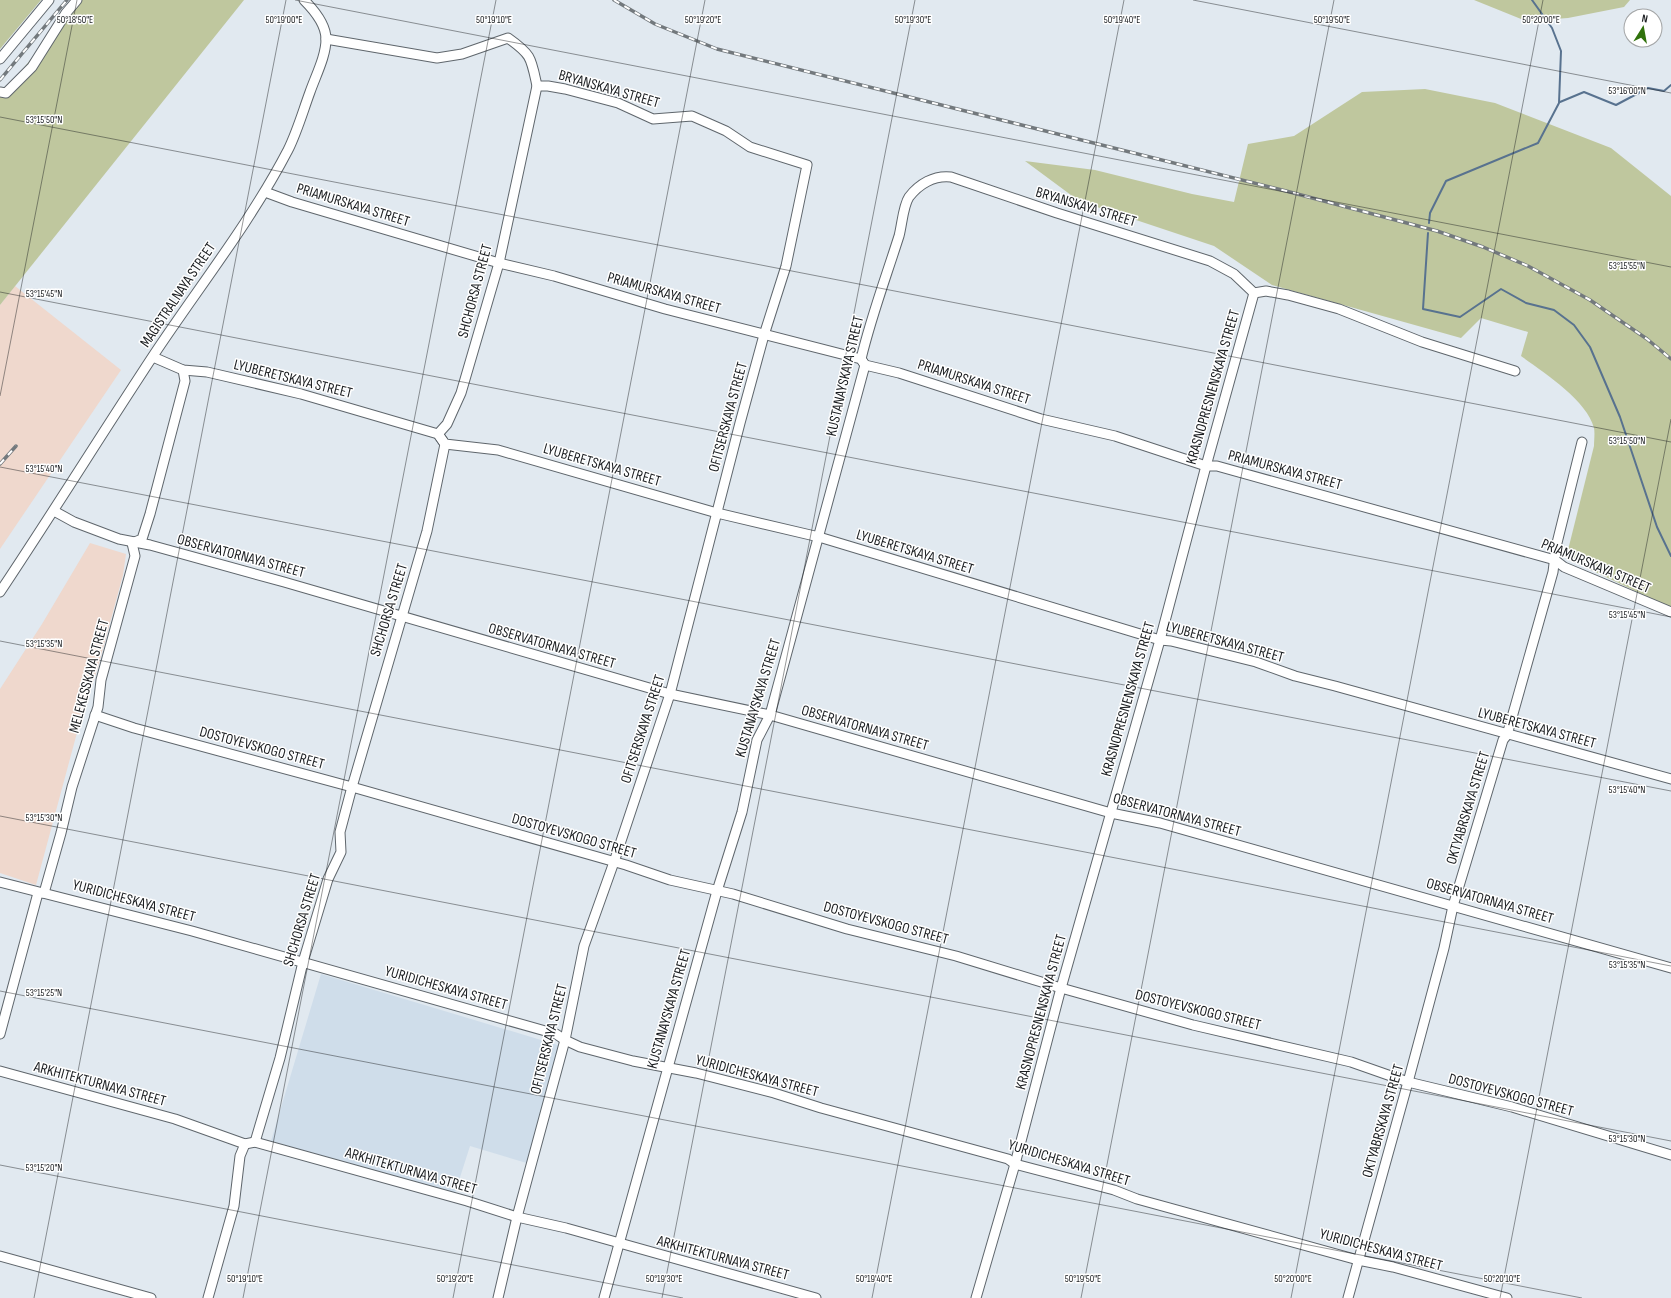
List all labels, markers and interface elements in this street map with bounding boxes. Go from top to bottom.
north arrow [1623,8,1663,48]
text: N [1641,12,1649,26]
text: 50°18'50"E [57,14,93,26]
text: 50°19'00"E [266,14,302,26]
text: 50°19'10"E [476,14,512,26]
text: 50°19'20"E [685,14,721,26]
text: 50°19'30"E [895,14,931,26]
text: 50°19'40"E [1104,14,1140,26]
text: 50°19'50"E [1314,14,1350,26]
text: 50°20'00"E [1522,14,1560,26]
street label: BRYANSKAYA STREET [556,65,662,113]
text: 53°16'00"N [1608,85,1646,97]
text: 53°15'50"N [26,114,62,126]
street label: PRIAMURSKAYA STREET [294,179,412,231]
street label: BRYANSKAYA STREET [1033,183,1139,231]
street label: MAGISTRALNAYA STREET [136,239,220,351]
street label: SHCHORSA STREET [453,242,497,340]
text: 53°15'55"N [1609,260,1645,272]
street label: PRIAMURSKAYA STREET [605,268,723,318]
text: 53°15'45"N [26,288,62,300]
street label: KRASNOPRESNENSKAYA STREET [1182,307,1244,467]
street label: KUSTANAYSKAYA STREET [822,314,868,438]
street label: LYUBERETSKAYA STREET [232,355,354,403]
street label: PRIAMURSKAYA STREET [915,355,1033,409]
street label: OFITSERSKAYA STREET [704,360,752,474]
text: 53°15'50"N [1609,435,1645,447]
street label: LYUBERETSKAYA STREET [541,439,663,491]
street label: PRIAMURSKAYA STREET [1226,446,1344,494]
text: 53°15'40"N [26,463,62,475]
street label: LYUBERETSKAYA STREET [854,525,976,579]
street label: OBSERVATORNAYA STREET [175,530,307,582]
street label: PRIAMURSKAYA STREET [1538,534,1654,598]
street label: SHCHORSA STREET [366,561,412,659]
text: 53°15'45"N [1609,609,1645,621]
street label: MELEKESSKAYA STREET [65,617,113,735]
street label: LYUBERETSKAYA STREET [1164,617,1286,667]
street label: OBSERVATORNAYA STREET [486,619,618,673]
street label: KRASNOPRESNENSKAYA STREET [1097,619,1159,779]
street label: KUSTANAYSKAYA STREET [731,636,785,760]
text: 53°15'35"N [26,638,62,650]
street label: OFITSERSKAYA STREET [616,672,670,786]
street label: OBSERVATORNAYA STREET [799,701,931,755]
street label: LYUBERETSKAYA STREET [1476,703,1598,753]
street label: DOSTOYEVSKOGO STREET [197,722,327,774]
street label: OKTYABRSKAYA STREET [1442,749,1494,867]
text: 53°15'40"N [1609,784,1645,796]
street label: OBSERVATORNAYA STREET [1111,789,1243,841]
street label: DOSTOYEVSKOGO STREET [510,809,638,863]
text: 53°15'30"N [26,812,62,824]
street label: SHCHORSA STREET [279,871,325,969]
street label: OBSERVATORNAYA STREET [1424,874,1556,928]
street label: YURIDICHESKAYA STREET [71,875,197,927]
street label: DOSTOYEVSKOGO STREET [821,897,951,949]
street label: KRASNOPRESNENSKAYA STREET [1011,932,1071,1092]
street label: KUSTANAYSKAYA STREET [643,947,695,1071]
text: 53°15'35"N [1609,959,1645,971]
street label: YURIDICHESKAYA STREET [383,961,509,1015]
street label: OFITSERSKAYA STREET [526,982,572,1096]
street label: DOSTOYEVSKOGO STREET [1133,985,1263,1035]
text: 53°15'25"N [26,987,62,999]
street label: YURIDICHESKAYA STREET [694,1050,820,1102]
street label: ARKHITEKTURNAYA STREET [31,1057,168,1111]
street label: OKTYABRSKAYA STREET [1358,1062,1408,1180]
street label: DOSTOYEVSKOGO STREET [1446,1069,1576,1121]
text: 53°15'30"N [1609,1133,1645,1145]
street label: YURIDICHESKAYA STREET [1006,1135,1132,1191]
street label: ARKHITEKTURNAYA STREET [342,1143,479,1199]
text: 53°15'20"N [26,1162,62,1174]
street label: YURIDICHESKAYA STREET [1318,1224,1444,1276]
street label: ARKHITEKTURNAYA STREET [654,1231,791,1285]
text: 50°19'10"E [227,1273,263,1285]
text: 50°19'20"E [437,1273,473,1285]
text: 50°19'30"E [646,1273,682,1285]
text: 50°19'40"E [856,1273,892,1285]
text: 50°19'50"E [1065,1273,1101,1285]
text: 50°20'00"E [1274,1273,1312,1285]
text: 50°20'10"E [1484,1273,1520,1285]

